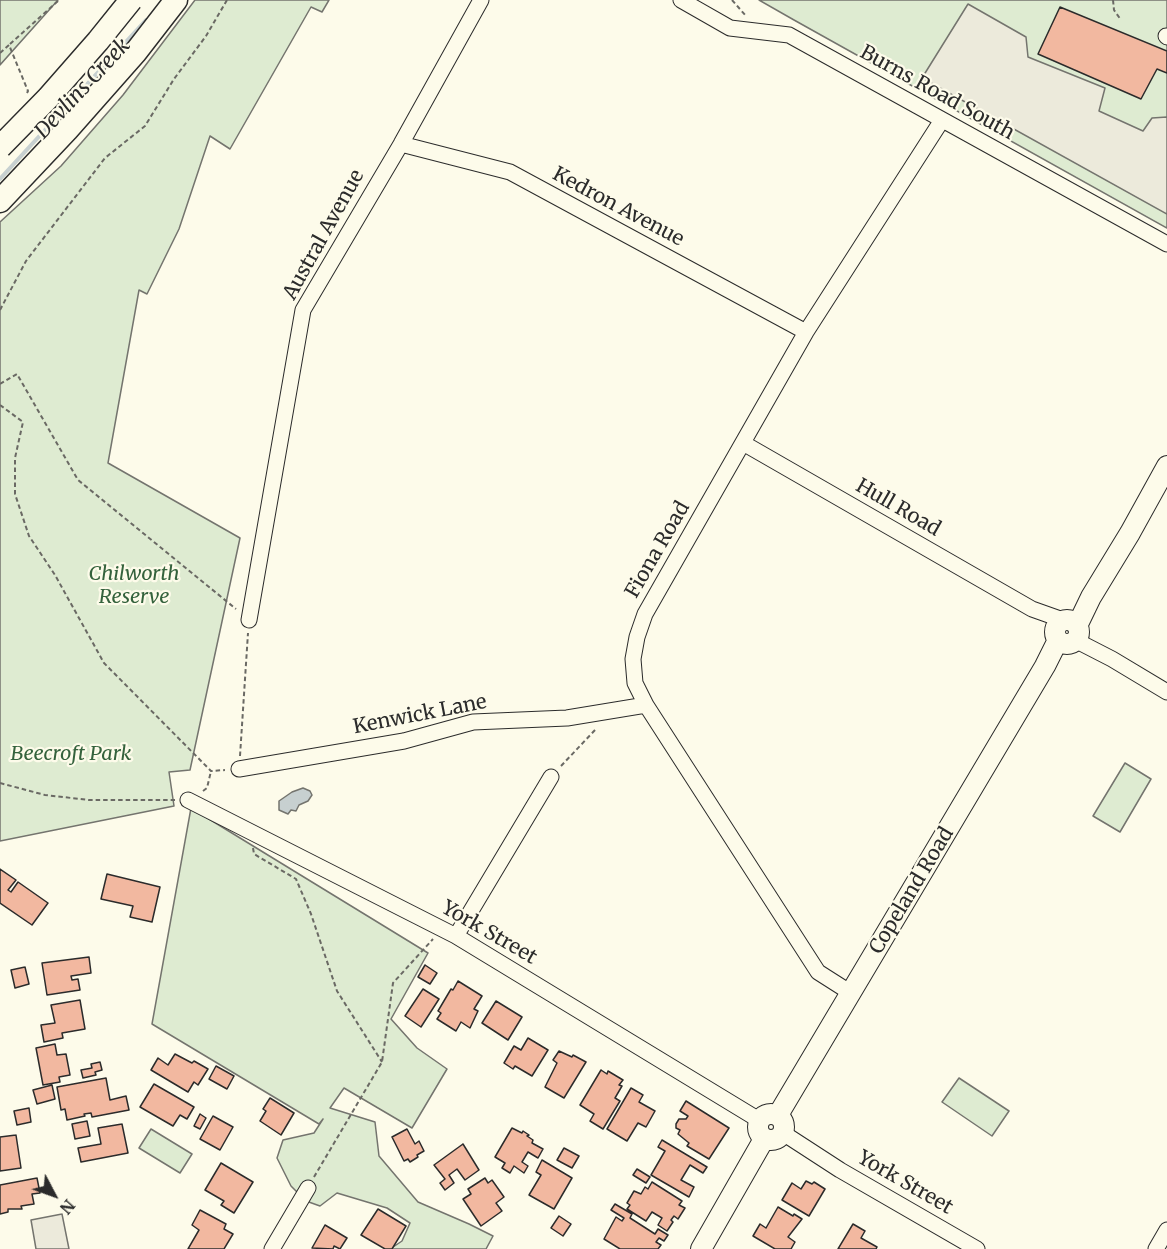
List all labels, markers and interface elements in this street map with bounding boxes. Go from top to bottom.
water label: Devlins Creek [30,34,136,144]
street label: Burns Road South [856,41,1018,145]
street label: Kedron Avenue [548,162,688,252]
street label: Austral Avenue [278,166,370,304]
street label: Hull Road [851,474,945,542]
street label: Fiona Road [621,498,695,602]
park label: Chilworth Reserve [89,562,179,609]
street label: Kenwick Lane [351,690,489,740]
park label: Beecroft Park [11,742,131,766]
street label: Copeland Road [865,823,959,959]
street label: York Street [437,896,541,970]
street label: York Street [853,1146,957,1220]
north arrow [24,1165,84,1225]
text: N [56,1195,79,1218]

